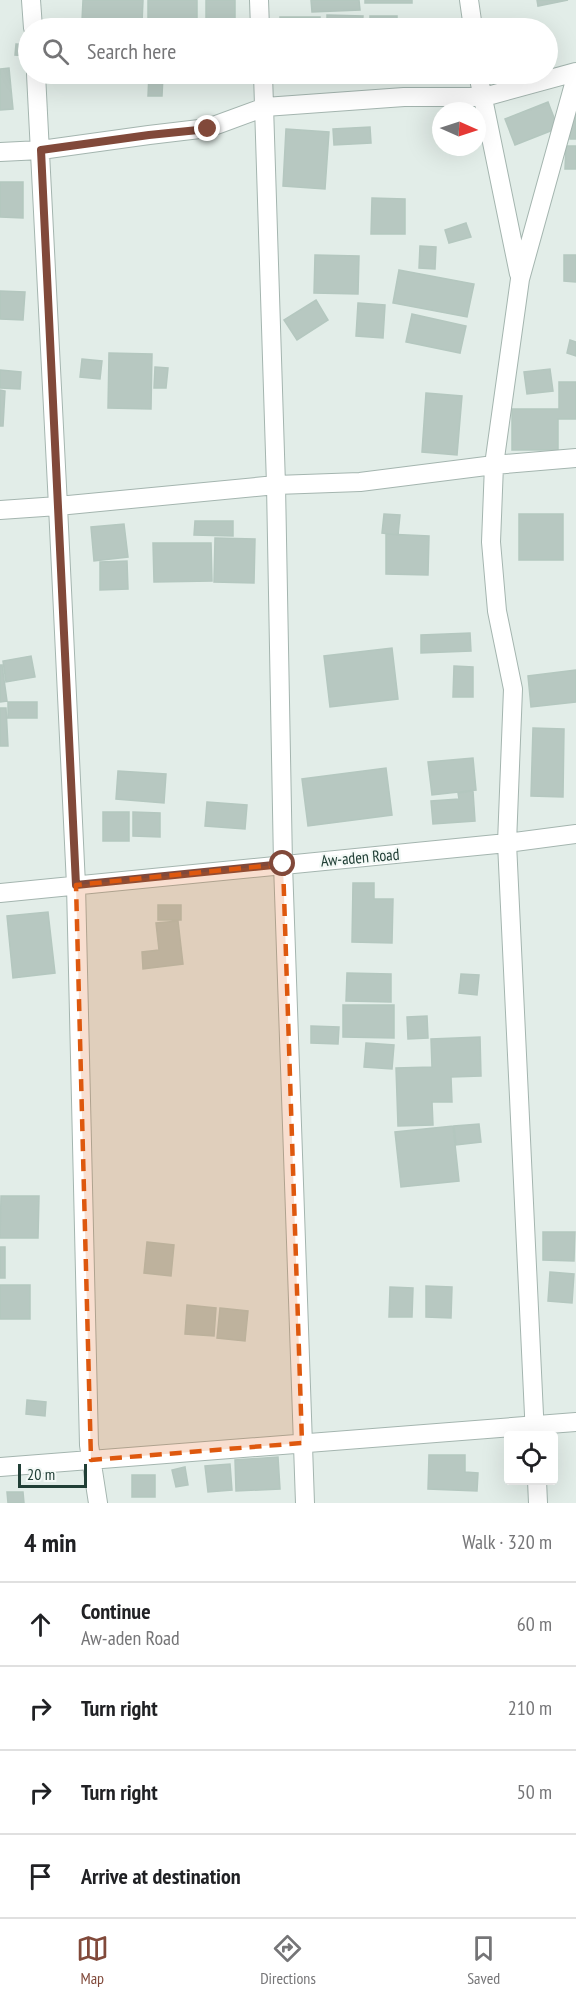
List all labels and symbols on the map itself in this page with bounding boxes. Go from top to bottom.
north arrow [432,102,486,156]
route end [194,115,220,141]
street label: Aw-aden Road [320,844,400,870]
route start [269,850,295,876]
scale bar [18,1461,87,1488]

